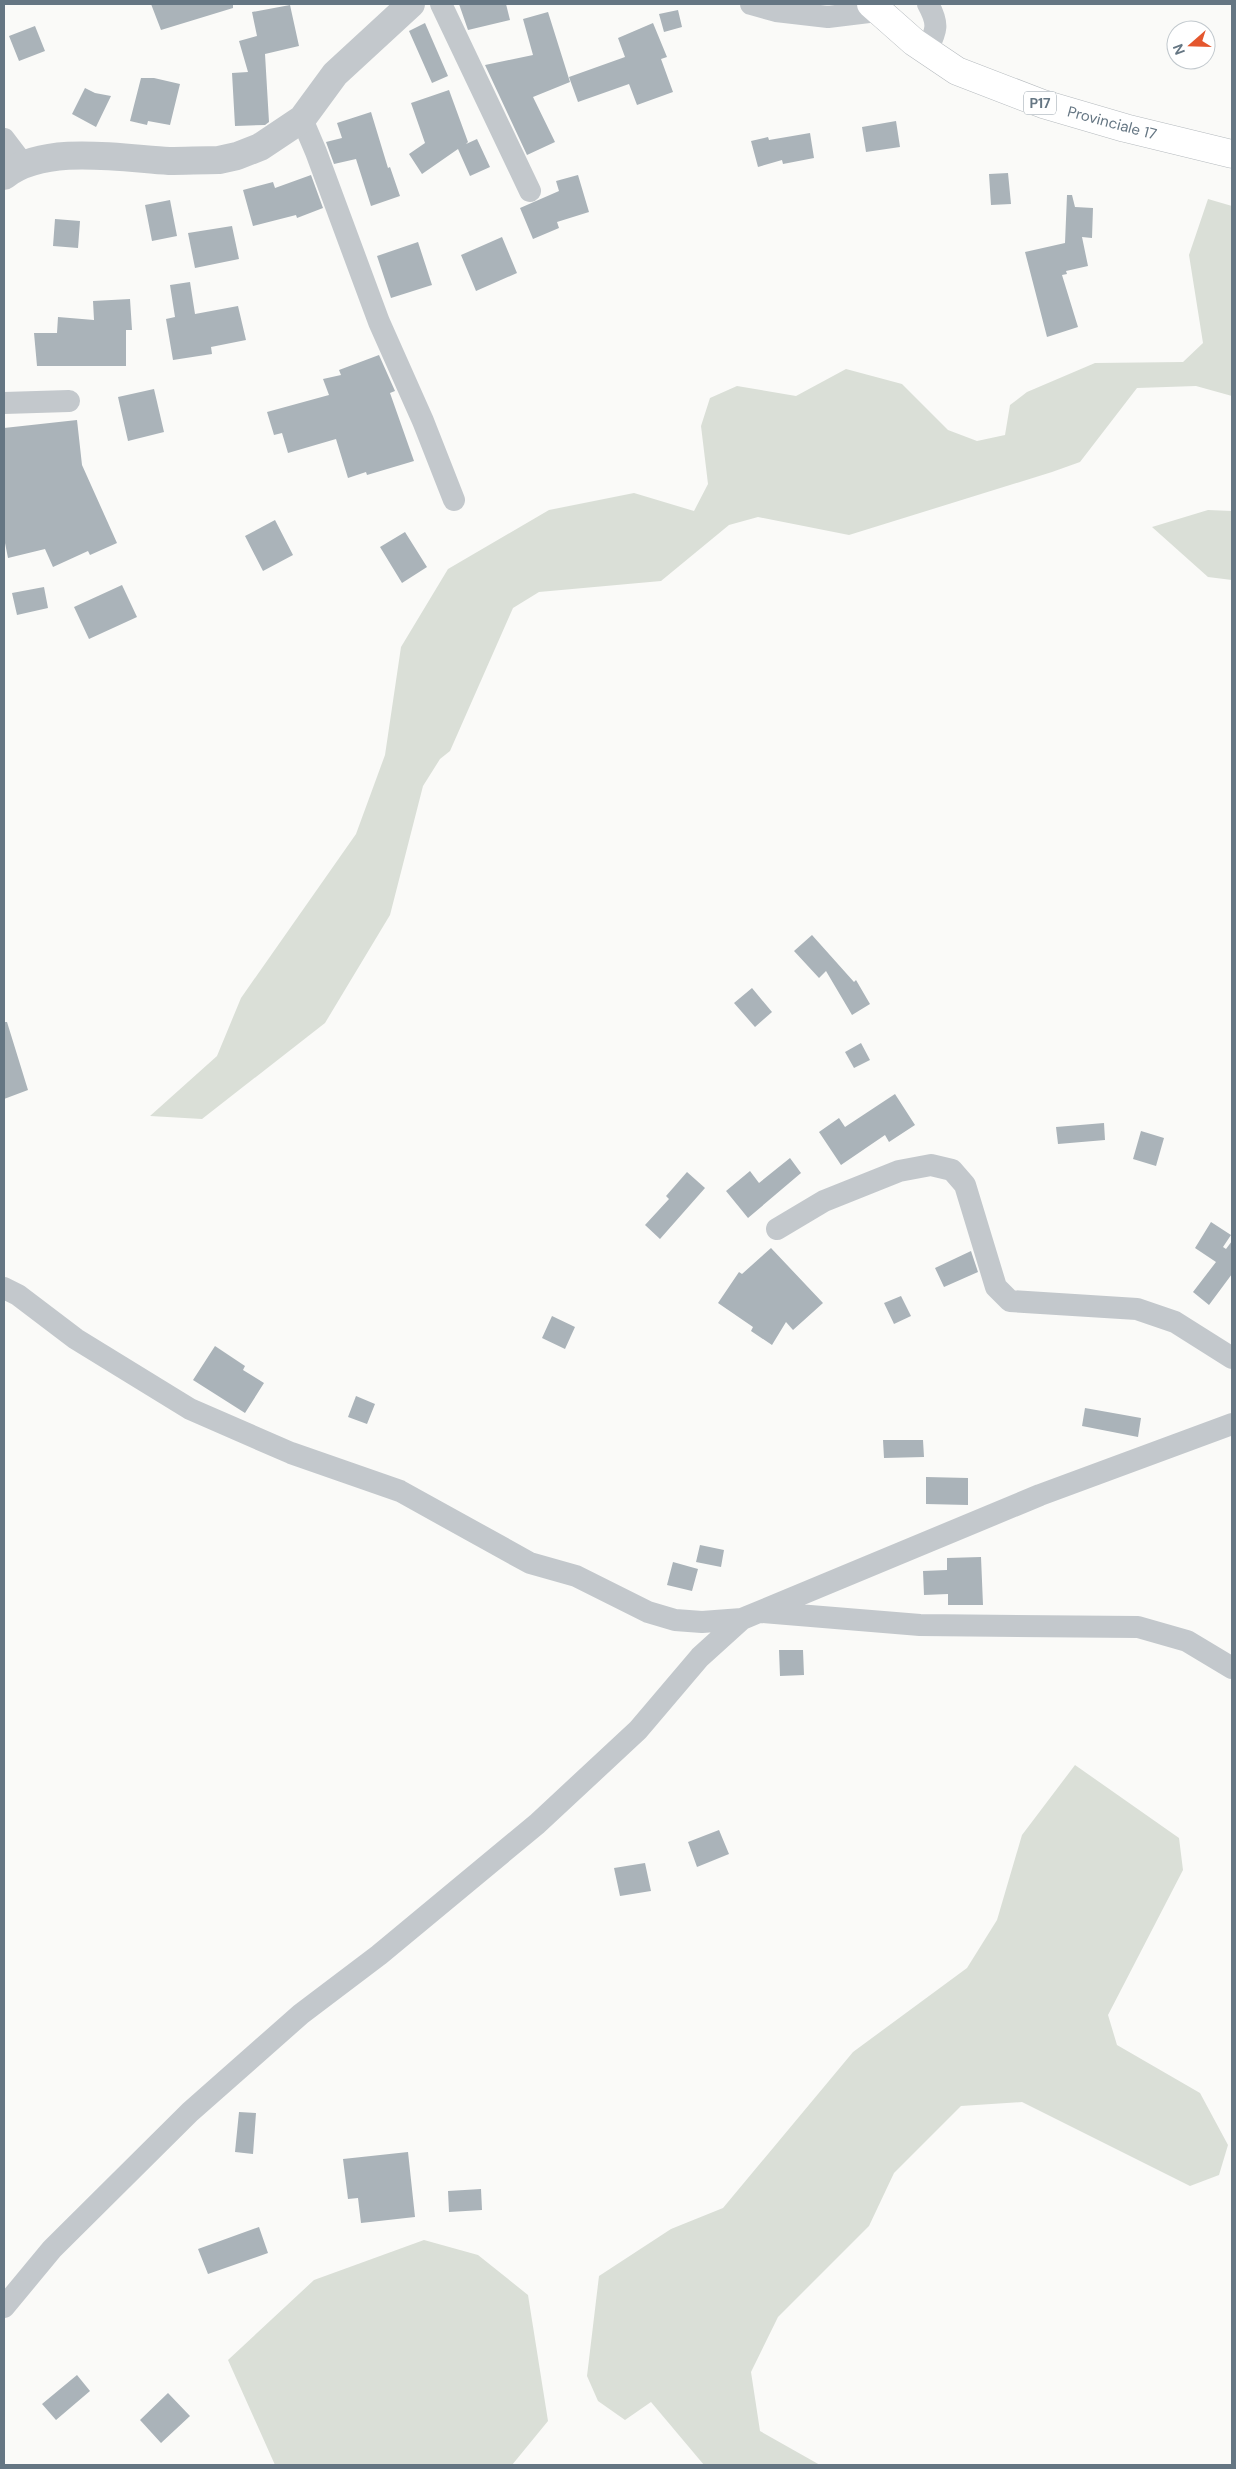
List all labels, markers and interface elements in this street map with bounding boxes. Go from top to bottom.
north arrow [1166,20,1216,70]
text: N [1169,42,1189,57]
road number: P17 [1024,92,1056,115]
street label: Provinciale 17 [1065,101,1159,145]

